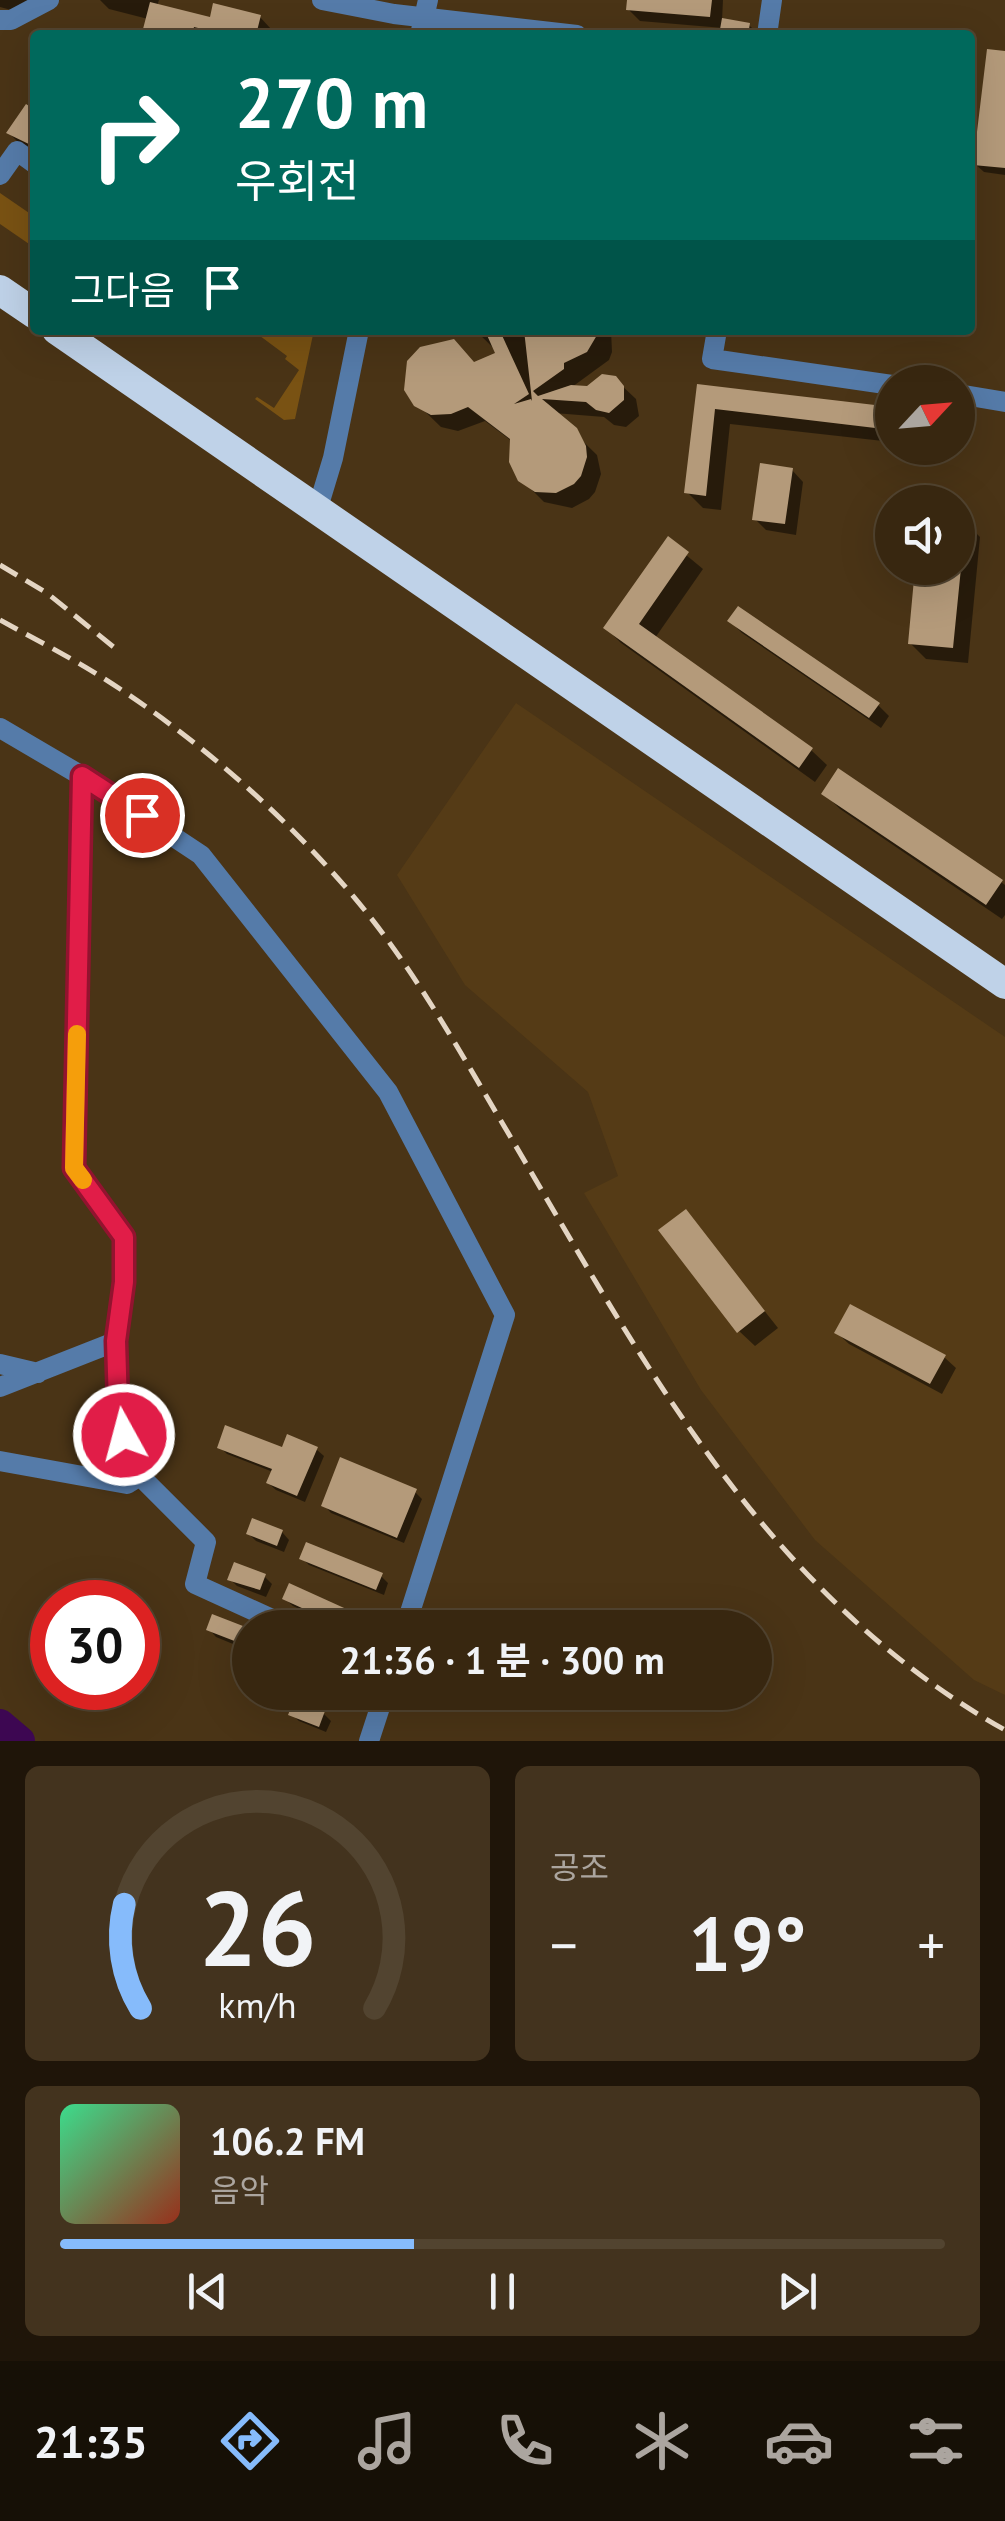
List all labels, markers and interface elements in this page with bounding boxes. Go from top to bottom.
text: 270 m [235,57,428,147]
icon: right [70,70,200,200]
text: 우회전 [235,151,359,209]
icon: arrive [195,260,250,315]
text: 그다음 [70,265,175,314]
north arrow [875,365,975,465]
map controls [875,365,975,585]
button: sound [875,485,975,585]
pin [100,773,185,858]
icon: arrive [115,788,170,843]
position arrow [72,1383,176,1487]
speed limit sign: 30 [30,1580,160,1710]
text: 21:36 · 1 분 · 300 m [339,1635,665,1684]
text: 공조 [550,1846,609,1888]
text: 26 [199,1860,316,1995]
text: 19° [689,1895,806,1992]
text: − [550,1909,578,1980]
text: + [917,1909,945,1980]
text: km/h [218,1982,297,2028]
text: 106.2 FM [210,2116,365,2165]
text: 음악 [210,2169,269,2211]
icon: previous [180,2264,235,2319]
icon: pause [475,2264,530,2319]
icon: next [770,2264,825,2319]
icon: directions [215,2406,285,2476]
icon: music [352,2406,422,2476]
icon: phone [490,2406,560,2476]
icon: climate [627,2406,697,2476]
icon: car [764,2406,834,2476]
icon: filters [901,2406,971,2476]
text: 21:35 [34,2412,148,2470]

